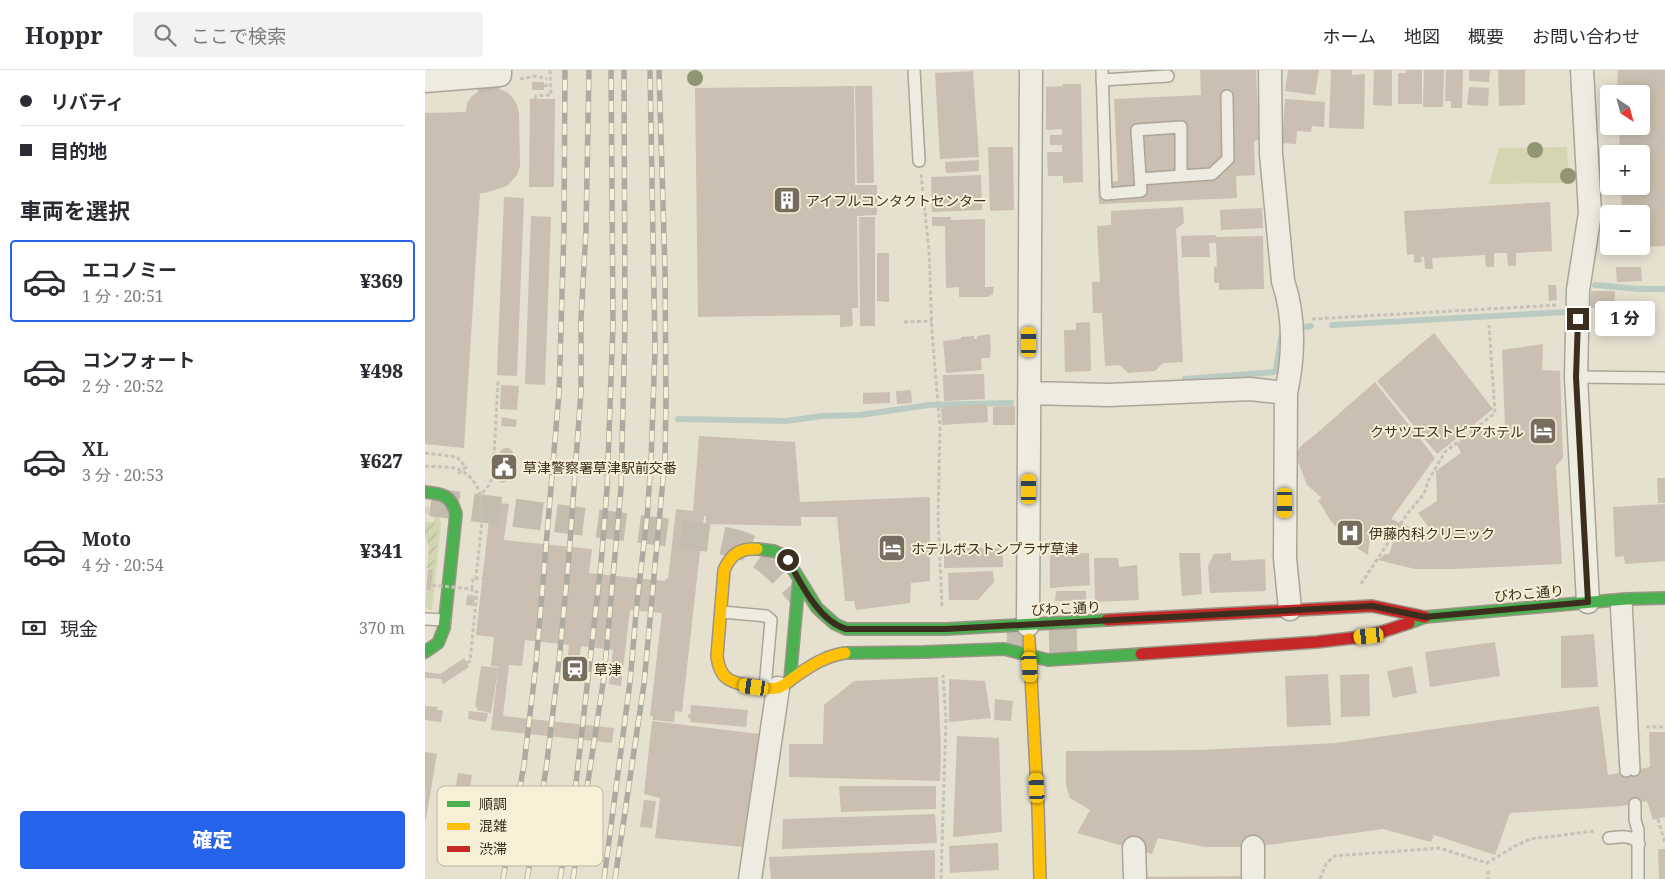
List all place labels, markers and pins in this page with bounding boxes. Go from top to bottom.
building icon: アイフルコンタクトセンター [772,185,802,215]
place label: アイフルコンタクトセンター [806,191,987,210]
hotel icon: クサツエストピアホテル [1528,416,1558,446]
place label: クサツエストピアホテル [1370,422,1524,441]
public building icon: 草津警察署草津駅前交番 [489,452,519,482]
place label: 草津警察署草津駅前交番 [523,458,677,477]
hospital icon: 伊藤内科クリニック [1335,518,1365,548]
place label: 伊藤内科クリニック [1369,524,1495,543]
hotel icon: ホテルボストンプラザ草津 [877,533,907,563]
place label: ホテルボストンプラザ草津 [911,539,1079,558]
station icon: 草津 [560,654,590,684]
place label: 草津 [594,660,622,679]

